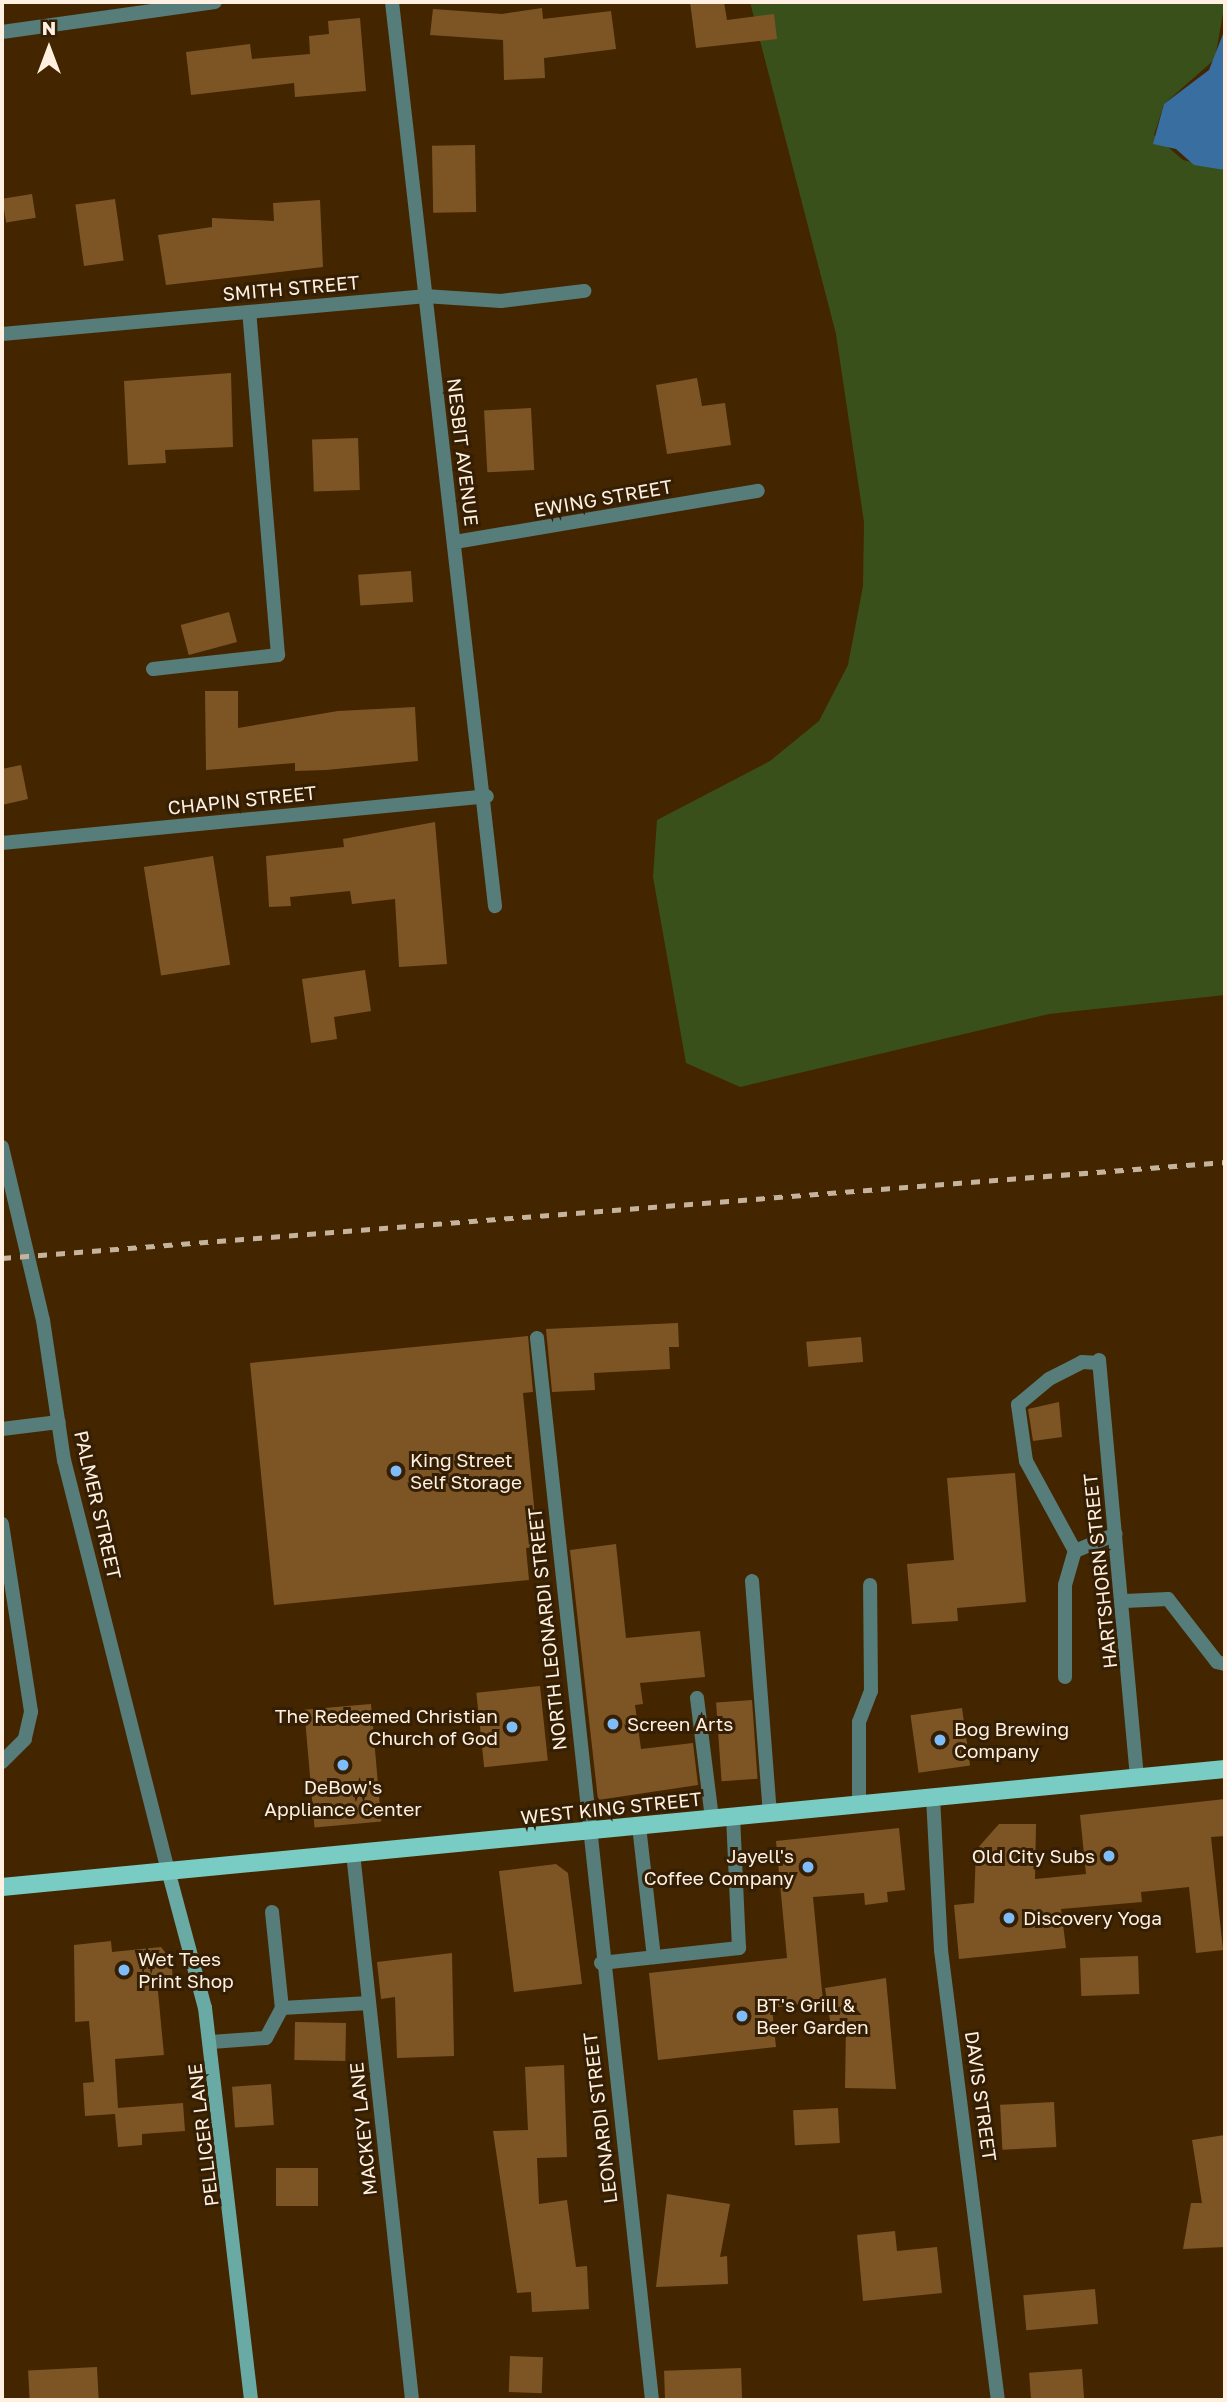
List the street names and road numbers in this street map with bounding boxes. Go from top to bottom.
street label: SMITH STREET [222,271,360,305]
street label: NESBIT AVENUE [443,377,483,527]
street label: EWING STREET [532,475,674,521]
street label: CHAPIN STREET [166,781,318,819]
street label: PALMER STREET [70,1428,126,1582]
street label: HARTSHORN STREET [1078,1472,1122,1670]
street label: NORTH LEONARDI STREET [523,1506,571,1752]
street label: WEST KING STREET [519,1787,703,1829]
street label: DAVIS STREET [961,2029,1001,2163]
street label: LEONARDI STREET [578,2031,622,2205]
street label: MACKEY LANE [345,2061,381,2197]
street label: PELLICER LANE [183,2062,223,2208]

